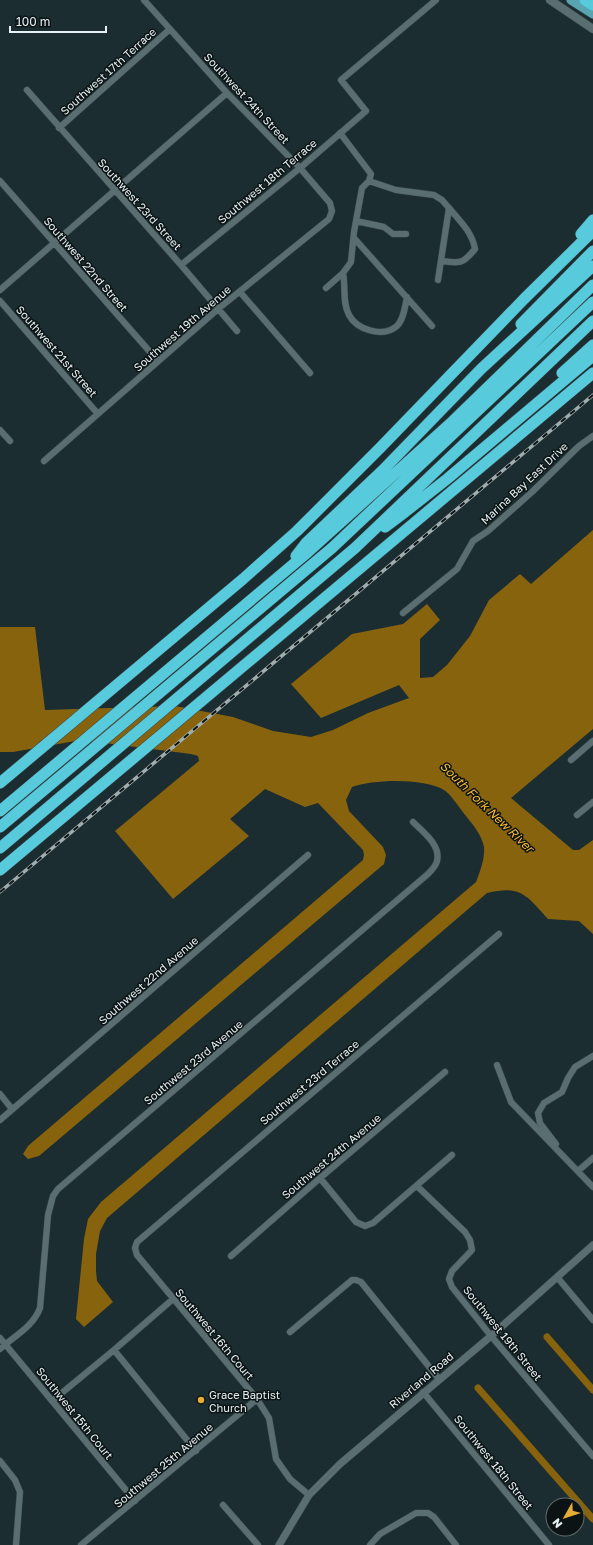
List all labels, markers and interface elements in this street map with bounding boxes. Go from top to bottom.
scale bar [10,8,106,34]
text: 100 m [16,14,50,29]
street label: Southwest 17th Terrace [58,25,158,117]
street label: Southwest 24th Street [202,50,292,146]
street label: Southwest 18th Terrace [215,136,319,226]
street label: Southwest 23rd Street [95,156,185,252]
street label: Southwest 22nd Street [41,214,131,314]
street label: Southwest 19th Avenue [131,282,233,374]
street label: Southwest 21st Street [14,303,100,399]
street label: Marina Bay East Drive [478,439,570,527]
water label: South Fork New River [437,758,539,857]
street label: Southwest 22nd Avenue [96,933,200,1027]
street label: Southwest 23rd Avenue [141,1017,245,1107]
street label: Southwest 23rd Terrace [257,1037,361,1127]
street label: Southwest 24th Avenue [279,1111,383,1201]
street label: Southwest 19th Street [461,1283,545,1383]
street label: Southwest 16th Court [173,1286,257,1382]
street label: Riverland Road [386,1349,456,1411]
street label: Southwest 15th Court [34,1364,116,1462]
place label: Grace Baptist Church [209,1388,280,1414]
marker: Grace Baptist Church [196,1395,206,1405]
street label: Southwest 18th Street [452,1412,536,1512]
street label: Southwest 25th Avenue [111,1420,215,1510]
north arrow [545,1497,585,1537]
text: N [549,1516,565,1531]

